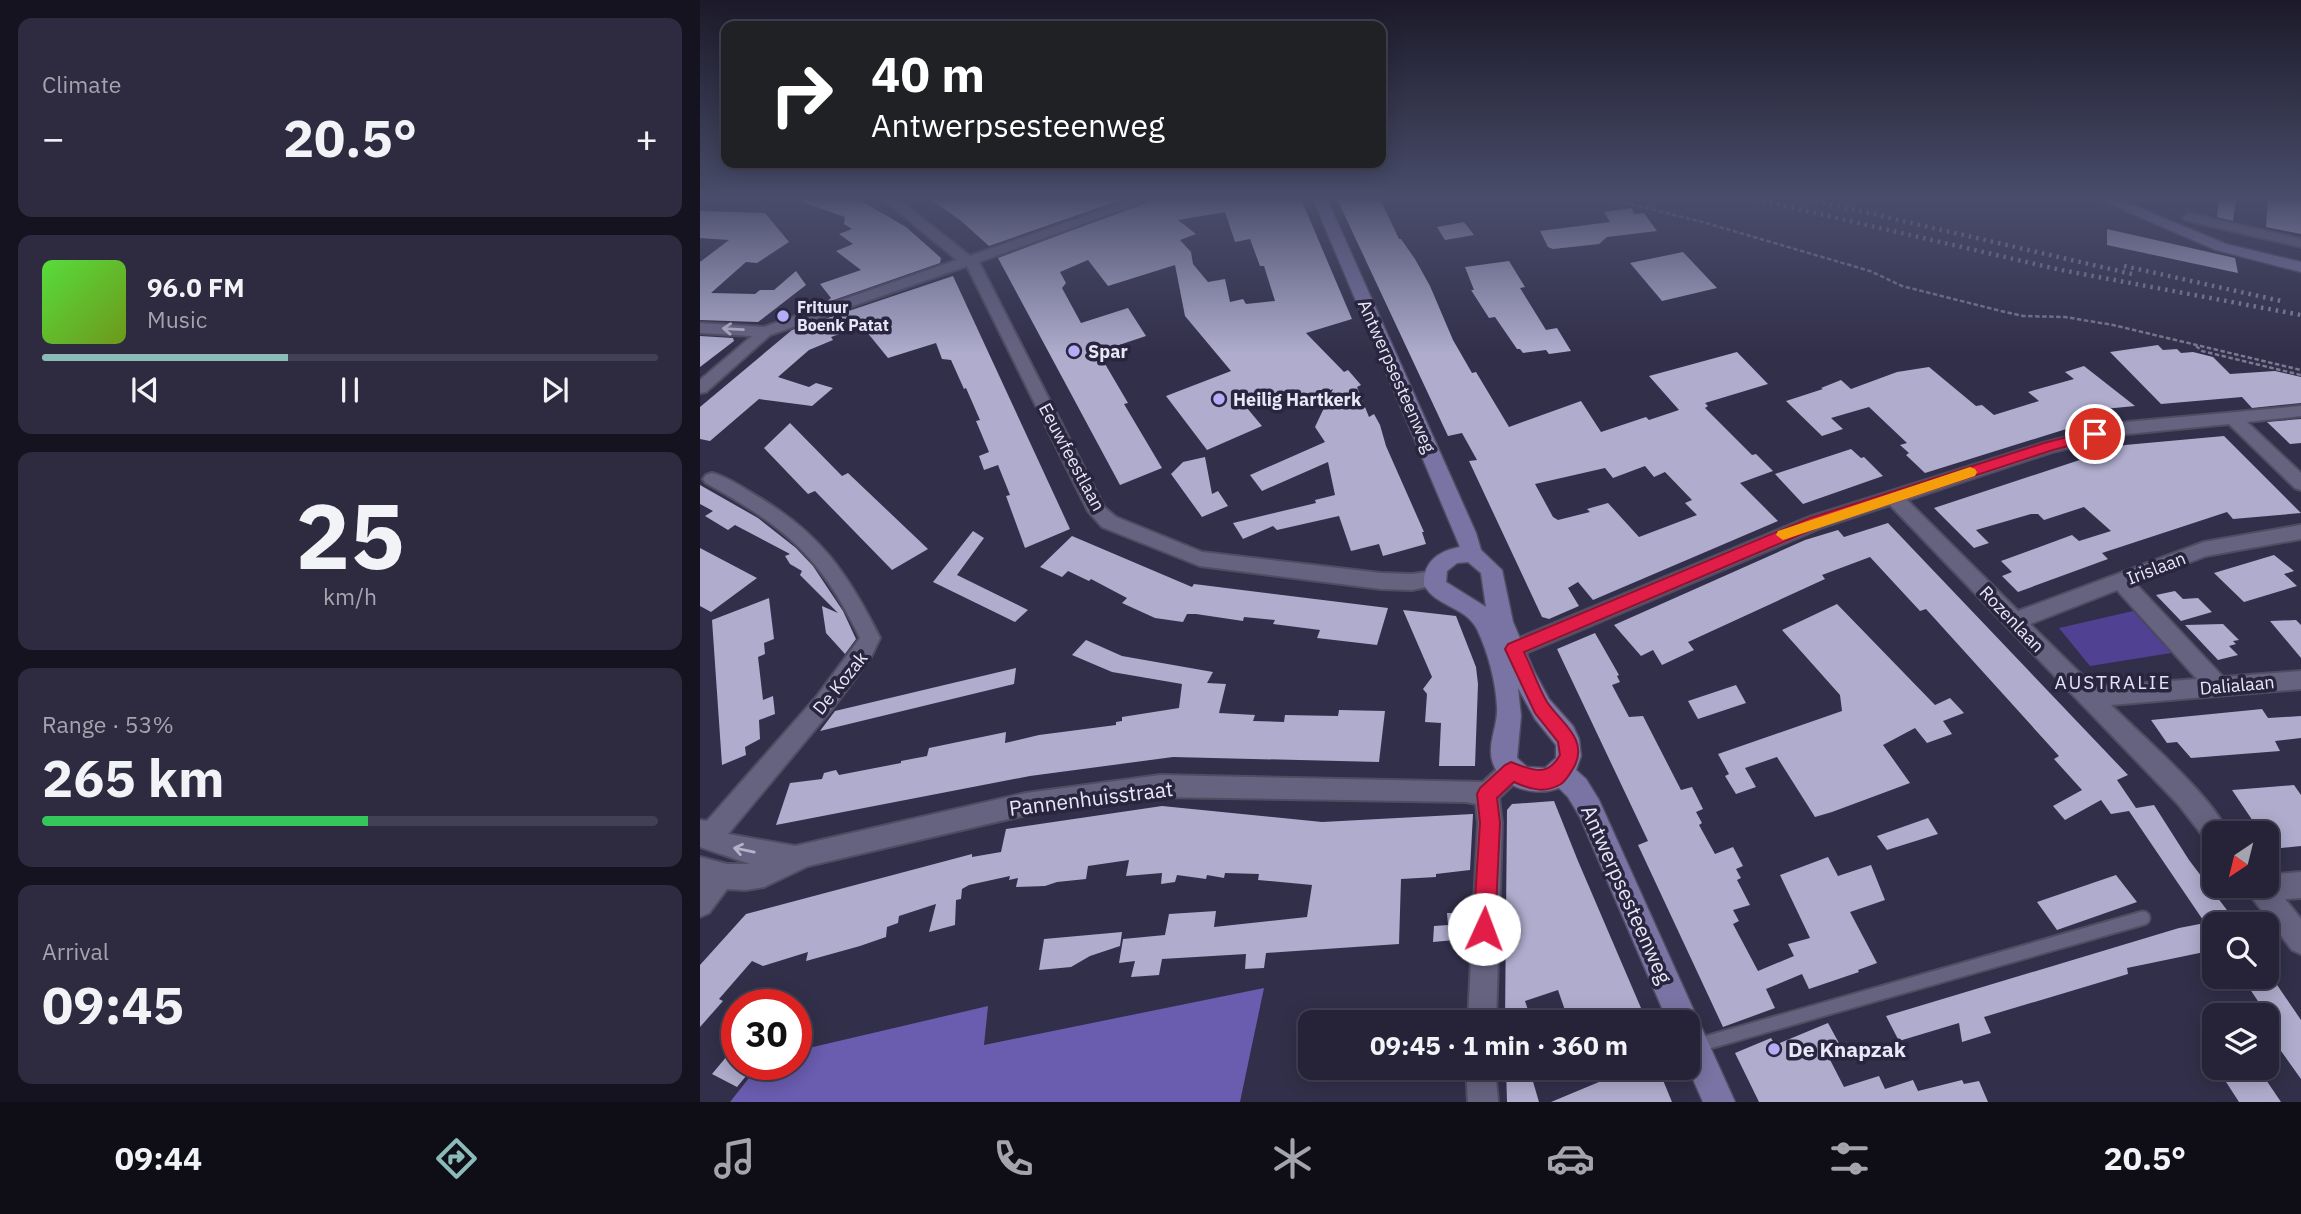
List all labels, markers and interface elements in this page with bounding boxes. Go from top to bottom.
text: 40 m [871,42,985,105]
icon: right [756,49,847,140]
text: Climate [42,69,121,99]
text: 20.5° [283,104,417,171]
text: Antwerpsesteenweg [871,104,1165,146]
text: − [42,113,65,162]
text: + [635,113,658,162]
text: 96.0 FM [147,270,245,304]
street label: Antwerpsesteenweg [1353,296,1441,457]
place label: Frituur Boenk Patat [797,297,889,335]
text: Music [147,304,207,334]
marker: Frituur Boenk Patat [775,308,791,324]
one-way arrow [721,323,744,336]
place label: Spar [1088,340,1128,363]
marker: Spar [1066,343,1082,359]
icon: previous [126,371,164,409]
icon: pause [331,371,369,409]
icon: next [536,371,574,409]
place label: Heilig Hartkerk [1233,388,1362,411]
marker: Heilig Hartkerk [1211,391,1227,407]
street label: Eeuwfeestlaan [1034,399,1110,515]
pin [2065,404,2125,464]
icon: arrive [2076,415,2114,453]
text: 25 [295,476,405,594]
street label: Irislaan [2123,546,2189,590]
text: km/h [323,581,377,611]
street label: Rozenlaan [1975,581,2049,657]
street label: De Kozak [808,646,873,719]
district label: AUSTRALIE [2054,670,2172,694]
street label: Dalialaan [2199,670,2275,700]
text: Range · 53% [42,709,174,739]
text: 265 km [42,744,224,811]
street label: Pannenhuisstraat [1007,774,1175,822]
street label: Antwerpsesteenweg [1575,800,1679,988]
north arrow [2202,821,2278,898]
map controls [2202,821,2279,1080]
one-way arrow [733,843,756,857]
position arrow [1447,892,1521,966]
button: search [2202,912,2279,989]
text: Arrival [42,936,109,966]
text: 09:45 [42,971,184,1038]
speed limit sign: 30 [721,989,812,1080]
button: layers [2202,1003,2279,1080]
text: 09:45 · 1 min · 360 m [1370,1028,1628,1062]
place label: De Knapzak [1788,1035,1907,1063]
marker: De Knapzak [1766,1041,1782,1057]
icon: directions [432,1134,481,1183]
icon: music [710,1134,759,1183]
icon: phone [989,1134,1038,1183]
icon: climate [1268,1134,1317,1183]
icon: car [1546,1134,1595,1183]
icon: filters [1825,1134,1874,1183]
text: 09:44 [115,1137,202,1179]
text: 20.5° [2104,1137,2186,1179]

